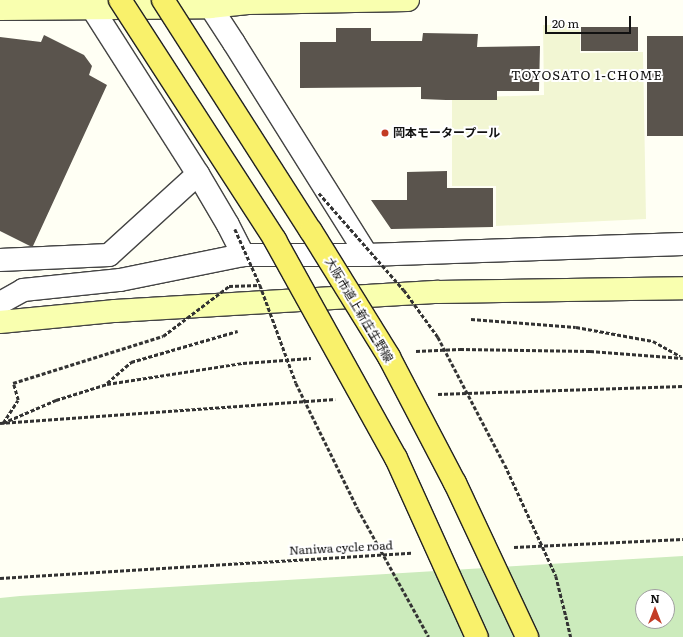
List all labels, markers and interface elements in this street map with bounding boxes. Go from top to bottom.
scale bar [547,8,633,34]
text: 20 m [552,14,579,32]
district label: TOYOSATO 1-CHOME [511,67,663,83]
place label: 岡本モータープール [393,126,501,140]
marker: 岡本モータープール [380,128,390,138]
street label: 大阪市道上新庄生野線 [322,255,396,365]
street label: Naniwa cycle road [289,538,393,558]
north arrow [635,589,675,629]
text: N [650,590,660,606]

